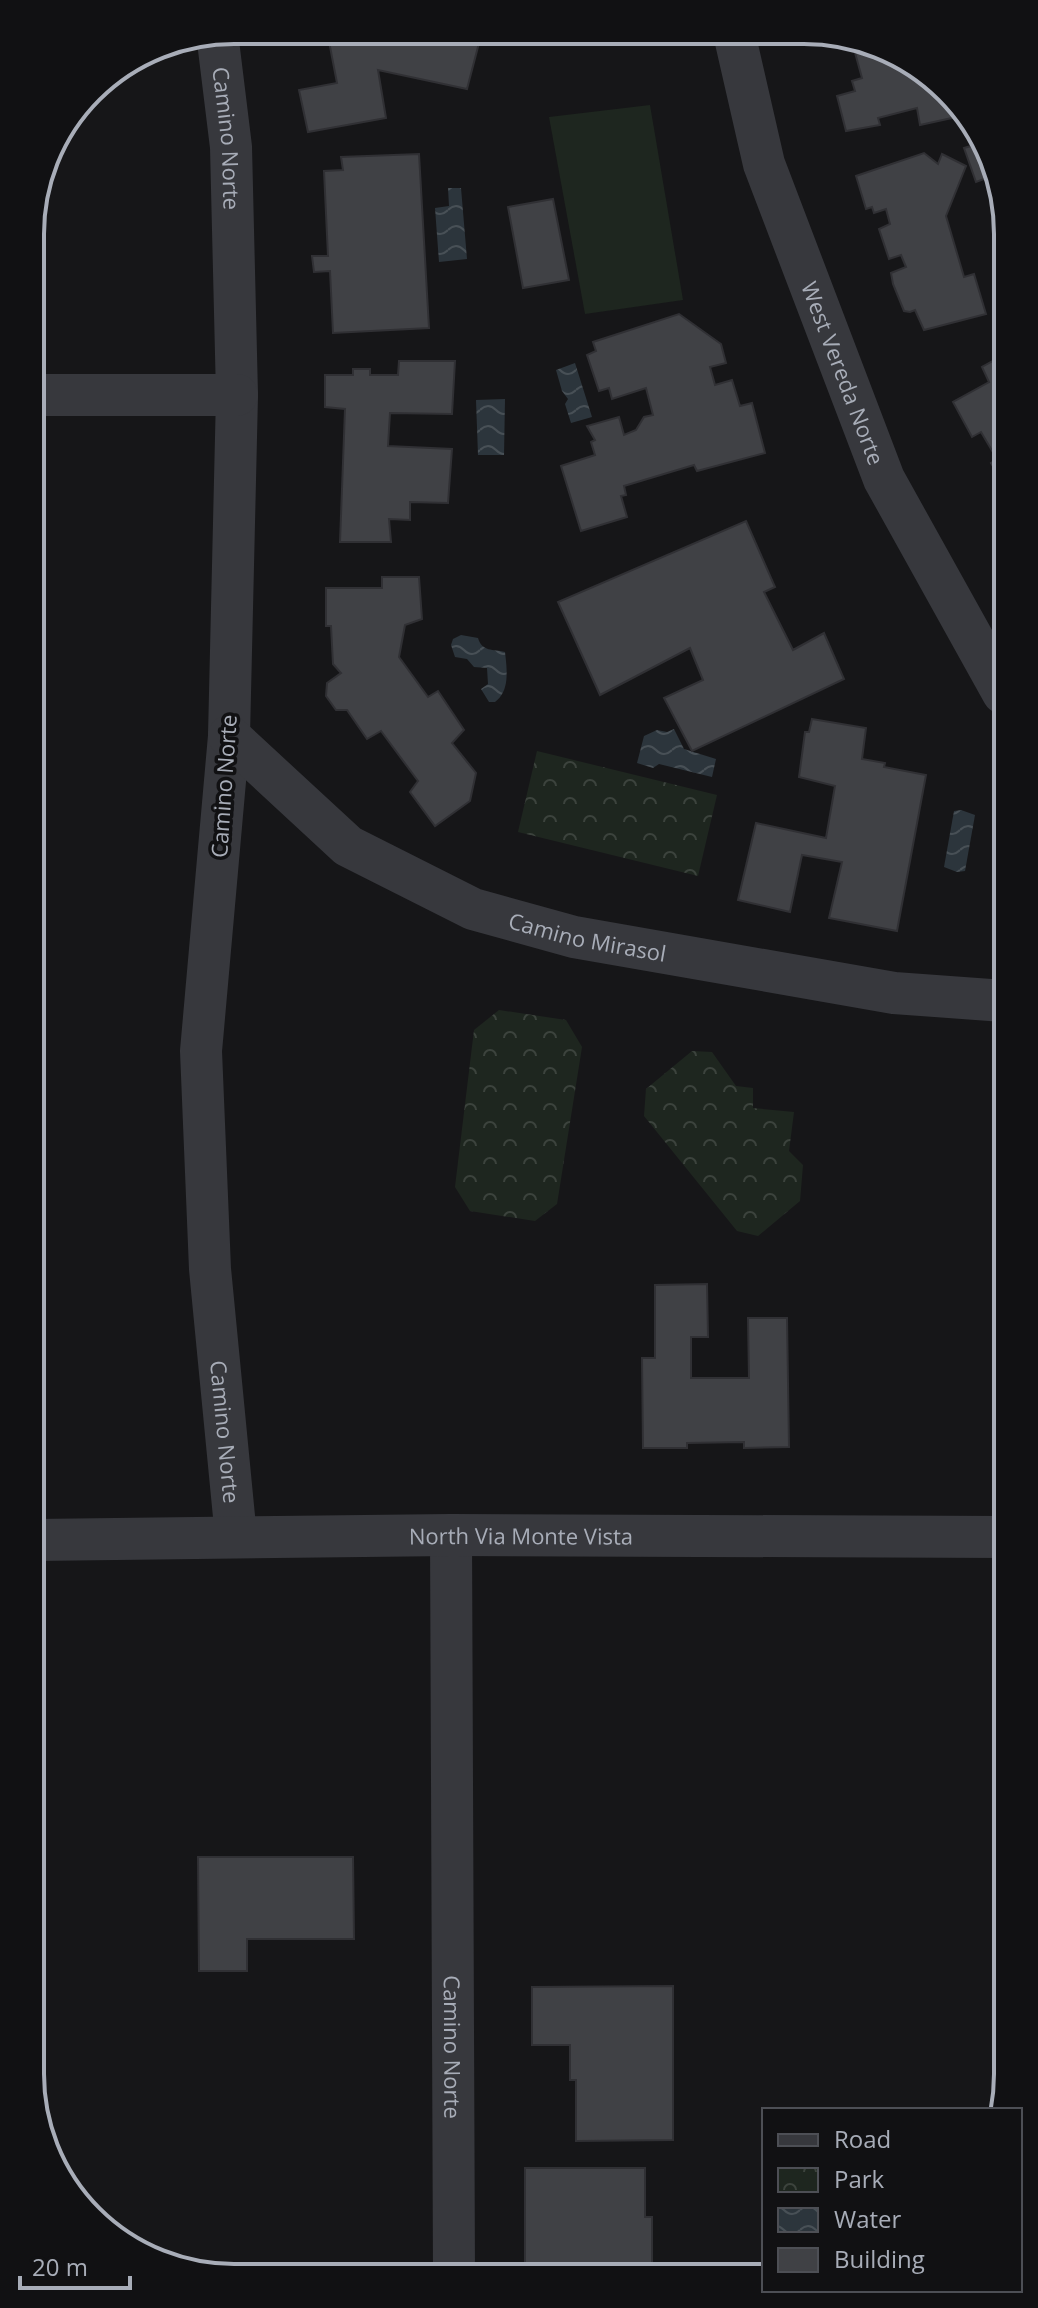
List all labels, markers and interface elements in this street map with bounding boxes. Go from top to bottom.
street label: Camino Norte [206,65,248,210]
street label: West Vereda Norte [795,277,892,469]
street label: Camino Norte [203,713,243,859]
street label: Camino Mirasol [505,905,669,968]
street label: Camino Norte [204,1359,248,1505]
street label: North Via Monte Vista [409,1520,633,1551]
street label: Camino Norte [438,1975,468,2119]
legend [762,2108,1022,2292]
text: Road [834,2122,891,2155]
text: Park [834,2162,885,2195]
text: Water [834,2202,902,2235]
scale bar [20,2240,130,2290]
text: Building [834,2242,925,2275]
text: 20 m [32,2250,88,2283]

